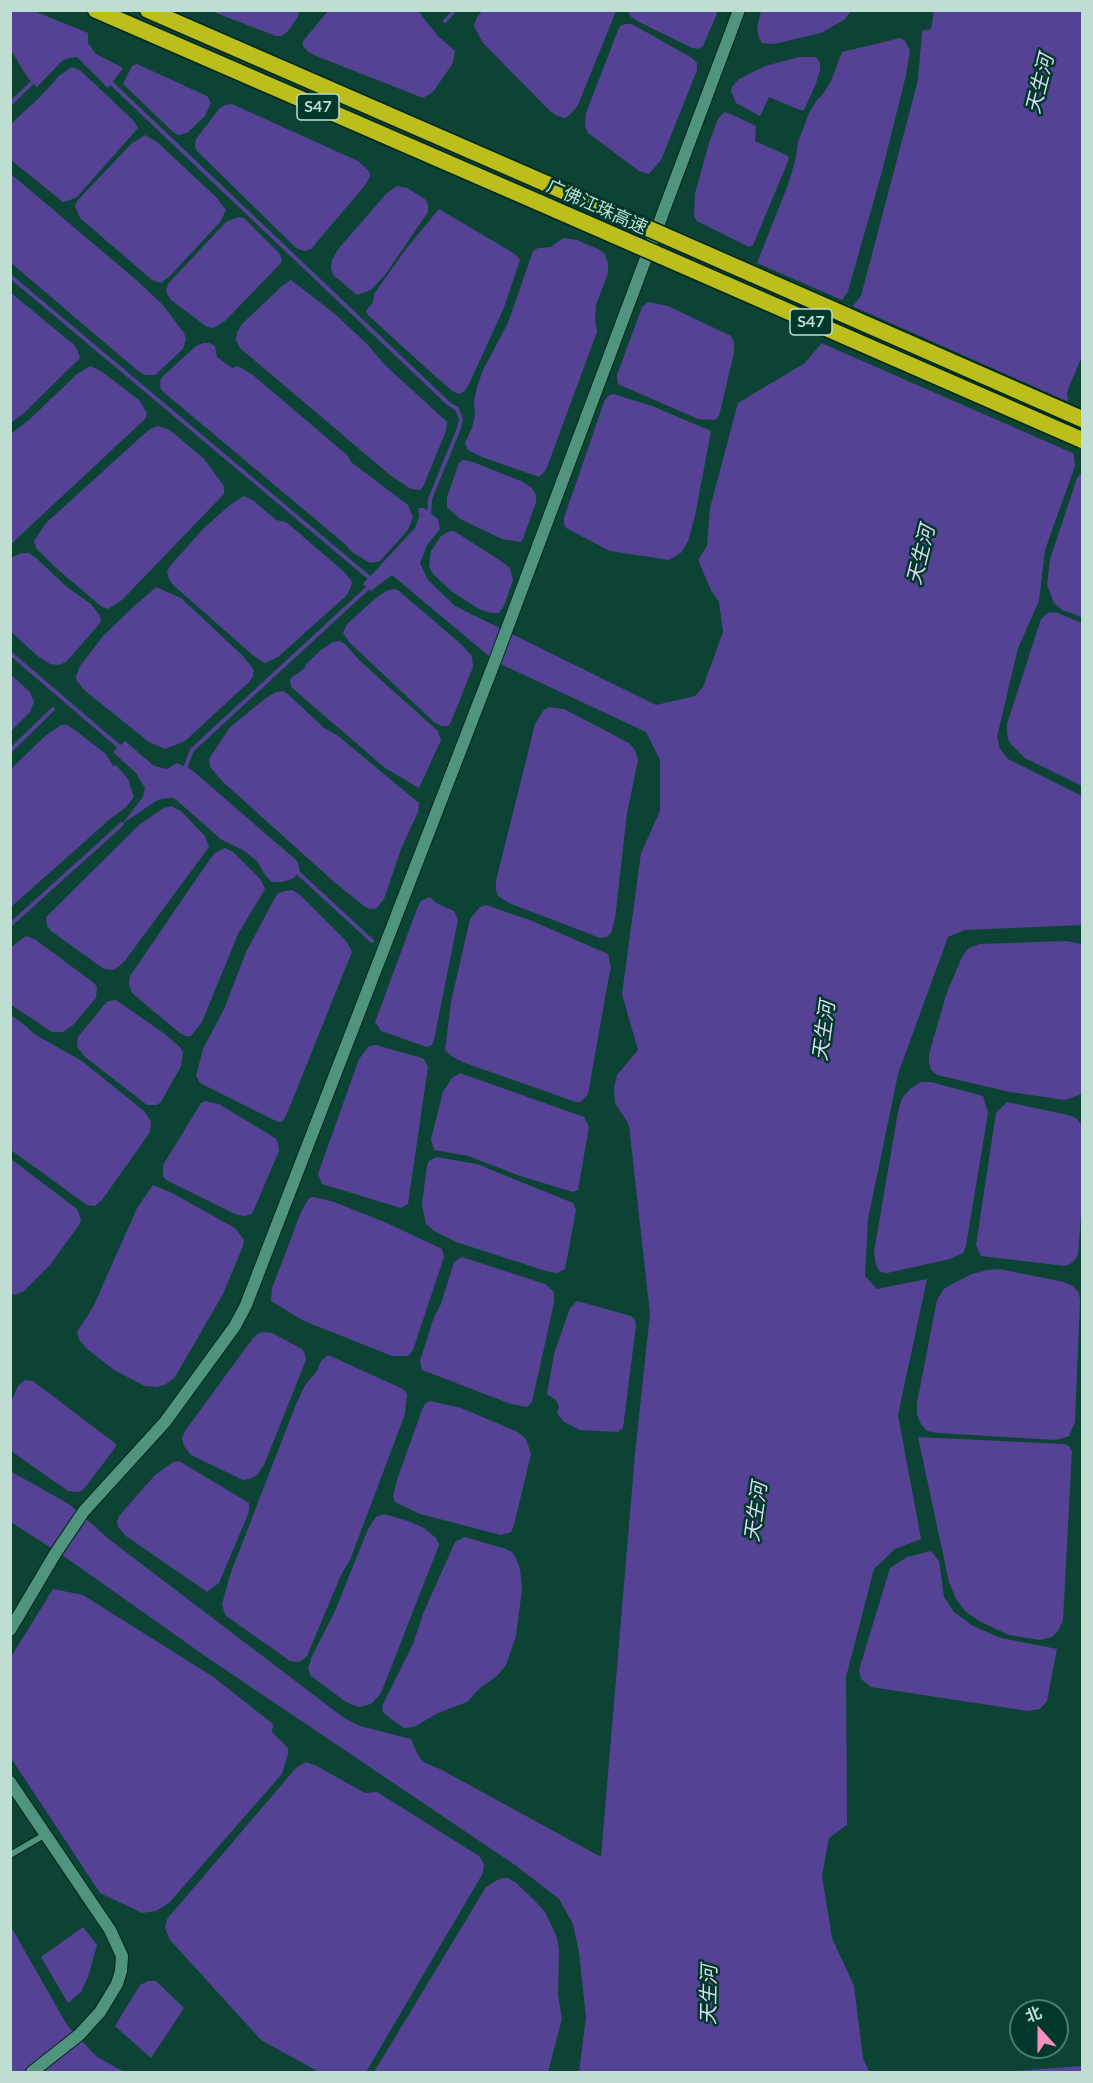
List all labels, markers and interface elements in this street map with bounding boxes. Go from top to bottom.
water label: 天生河 [1021,52,1059,116]
road number: S47 [297,94,339,120]
street label: 广佛江珠高速 [543,175,651,239]
road number: S47 [790,309,832,335]
water label: 天生河 [902,523,940,587]
water label: 天生河 [808,1000,840,1062]
water label: 天生河 [740,1481,772,1543]
water label: 天生河 [696,1965,722,2025]
north arrow [1009,1999,1069,2059]
text: 北 [1022,2002,1044,2025]

